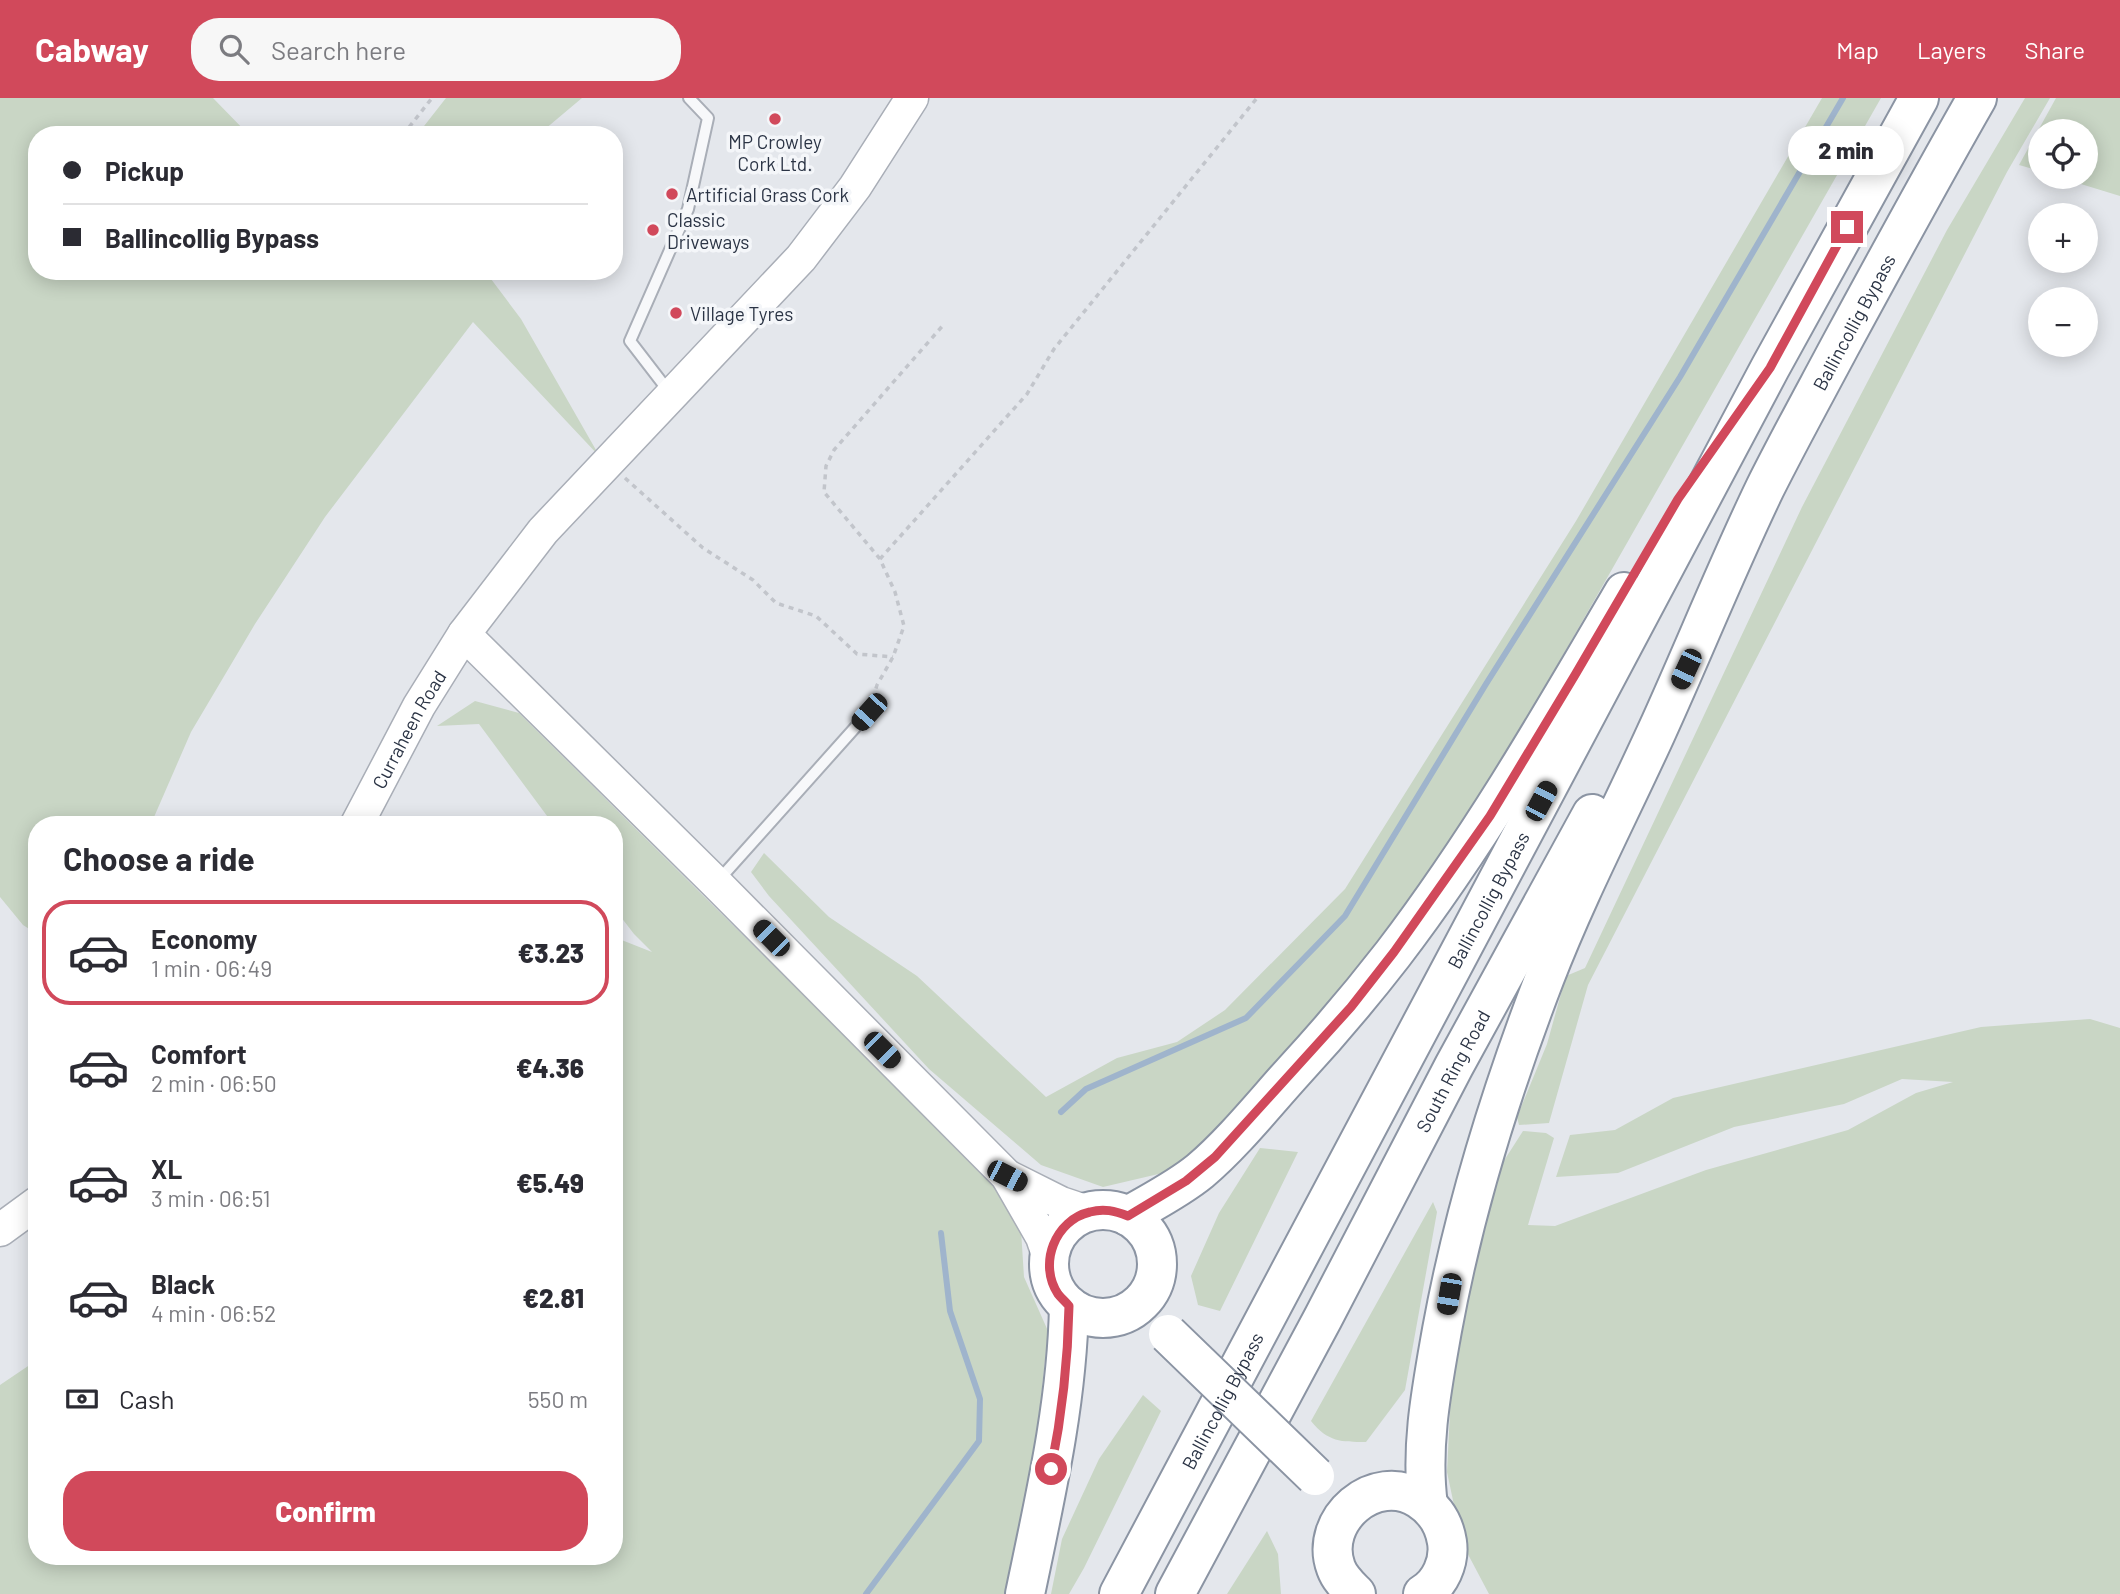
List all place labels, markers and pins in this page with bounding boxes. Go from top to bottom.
marker: MP Crowley Cork Ltd. [767,111,783,127]
place label: MP Crowley Cork Ltd. [728,130,822,175]
place label: Artificial Grass Cork [686,183,849,206]
marker: Artificial Grass Cork [664,186,680,202]
place label: Classic Driveways [667,208,749,253]
marker: Classic Driveways [645,222,661,238]
place label: Village Tyres [690,302,793,325]
marker: Village Tyres [668,305,684,321]

